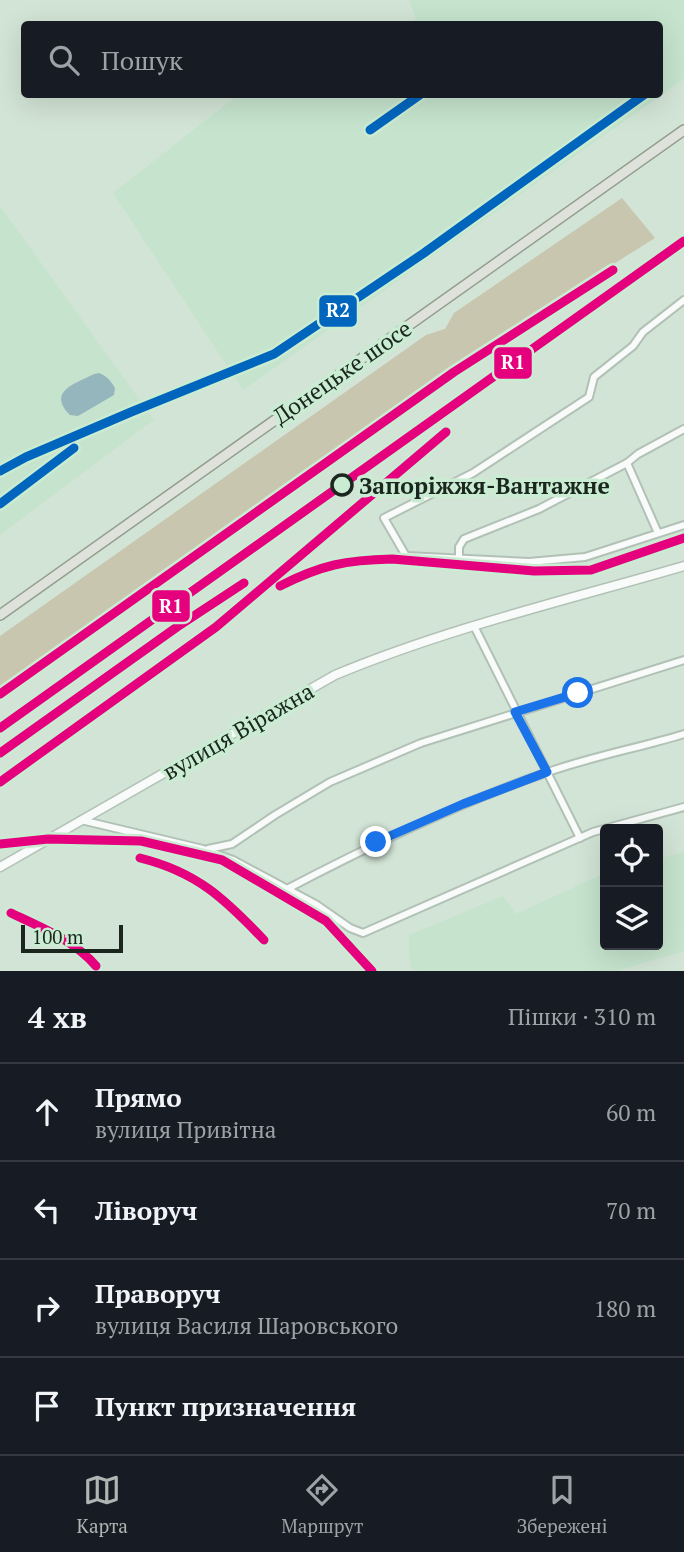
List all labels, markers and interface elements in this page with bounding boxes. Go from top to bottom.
search box [21,21,663,98]
icon: search [45,41,83,79]
text: Пошук [101,43,183,77]
line badge: R2 [318,294,358,328]
text: R2 [326,297,350,322]
street label: Донецьке шосе [267,313,417,431]
line badge: R1 [493,346,533,380]
text: R1 [501,349,525,374]
place label: Запоріжжя-Вантажне [359,470,610,501]
marker: Запоріжжя-Вантажне [331,474,353,496]
line badge: R1 [151,589,191,623]
text: R1 [159,593,183,618]
street label: вулиця Віражна [157,675,320,787]
route start [562,677,593,708]
map controls [600,824,663,950]
button: locate [600,824,663,887]
route end [360,826,391,857]
button: layers [600,887,663,950]
scale bar [21,922,122,954]
text: 100 m [32,924,83,949]
text: 4 хв [28,997,87,1037]
text: Пішки · 310 m [508,1001,656,1032]
text: Прямо [95,1080,182,1114]
icon: ahead [28,1093,66,1131]
text: 60 m [606,1097,656,1128]
text: вулиця Привітна [95,1114,276,1145]
icon: left [28,1191,66,1229]
text: Ліворуч [95,1193,198,1227]
text: 70 m [606,1195,656,1226]
text: Праворуч [95,1276,221,1310]
icon: right [28,1289,66,1327]
text: 180 m [594,1293,656,1324]
text: вулиця Василя Шаровського [95,1310,398,1341]
icon: arrive [28,1387,66,1425]
text: Пункт призначення [95,1389,356,1423]
tab: Карта [77,1471,128,1538]
tab: Маршрут [281,1471,363,1538]
tab: Збережені [517,1471,607,1538]

